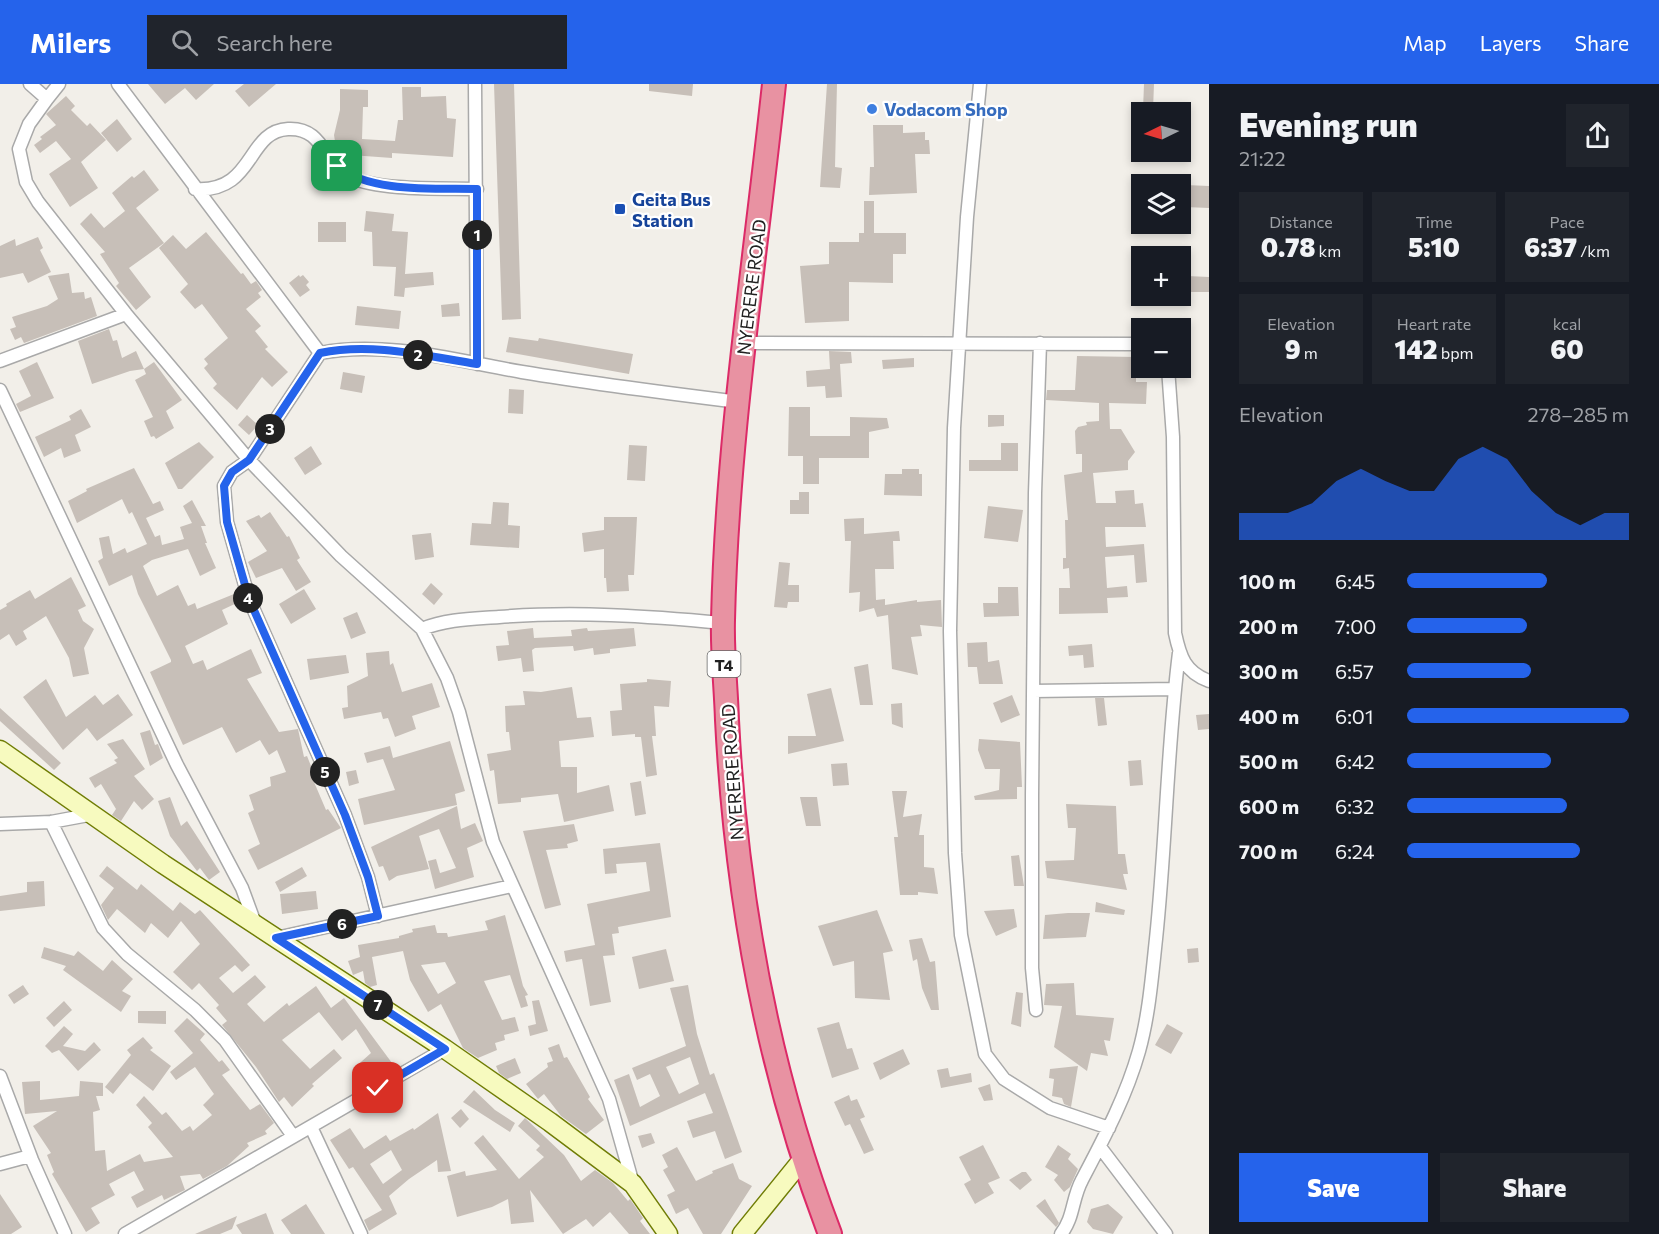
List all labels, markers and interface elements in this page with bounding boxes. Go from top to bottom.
search box [147,15,567,69]
text: Milers [30,25,111,59]
icon: search [168,26,201,59]
text: Search here [216,29,333,56]
text: Map [1403,30,1447,55]
text: Layers [1480,30,1542,55]
text: Share [1575,30,1629,55]
place label: Vodacom Shop [884,98,1008,120]
marker: Vodacom Shop [865,102,879,116]
north arrow [1131,102,1191,162]
map controls [1131,102,1191,378]
text: Evening run [1239,103,1418,144]
button: share [1566,104,1629,167]
pin [311,140,362,191]
text: 21:22 [1239,146,1286,170]
icon: arrive [320,149,353,182]
button: layers [1131,174,1191,234]
place label: Geita Bus Station [632,188,711,231]
marker: Geita Bus Station [613,202,627,216]
text: Distance [1269,212,1333,231]
text: Time [1416,212,1452,231]
text: Pace [1550,212,1584,231]
street label: NYERERE ROAD [732,218,770,356]
pin: 1 [462,220,492,250]
text: 1 [473,225,481,244]
text: 0.78 [1261,231,1316,262]
text: 5:10 [1408,231,1460,262]
text: 6:37 [1524,231,1577,262]
text: km [1316,241,1341,260]
text: /km [1577,241,1610,260]
button: + [1131,246,1191,306]
text: Elevation [1267,314,1335,333]
text: Heart rate [1397,314,1471,333]
text: kcal [1553,314,1581,333]
button: − [1131,318,1191,378]
text: 9 [1284,333,1301,364]
text: 142 [1394,333,1438,364]
text: 60 [1550,333,1584,364]
pin: 2 [403,340,433,370]
text: m [1301,343,1318,362]
text: bpm [1438,343,1474,362]
text: 2 [413,345,423,364]
text: Elevation [1239,402,1324,426]
text: 278–285 m [1528,402,1629,426]
pin: 3 [255,414,285,444]
text: 3 [265,419,275,438]
text: 100 m [1239,569,1296,593]
text: 6:45 [1335,569,1375,593]
pin: 4 [233,583,263,613]
text: 4 [243,588,253,607]
text: 200 m [1239,614,1298,638]
text: 7:00 [1335,614,1376,638]
road number: T4 [708,651,740,677]
text: 300 m [1239,659,1299,683]
text: 6:57 [1335,659,1374,683]
street label: NYERERE ROAD [716,703,748,841]
text: 400 m [1239,704,1299,728]
text: 6:01 [1335,704,1373,728]
text: 500 m [1239,749,1299,773]
text: 6:42 [1335,749,1375,773]
pin: 5 [310,757,340,787]
text: 5 [320,762,330,781]
text: 600 m [1239,794,1299,818]
text: 6:32 [1335,794,1374,818]
text: 700 m [1239,839,1298,863]
text: 6:24 [1335,839,1375,863]
pin: 6 [327,909,357,939]
text: 6 [337,914,347,933]
pin: 7 [363,990,393,1020]
text: 7 [374,995,382,1014]
pin [352,1062,403,1113]
icon: check [361,1071,394,1104]
button: Save [1239,1153,1428,1222]
button: Share [1440,1153,1629,1222]

